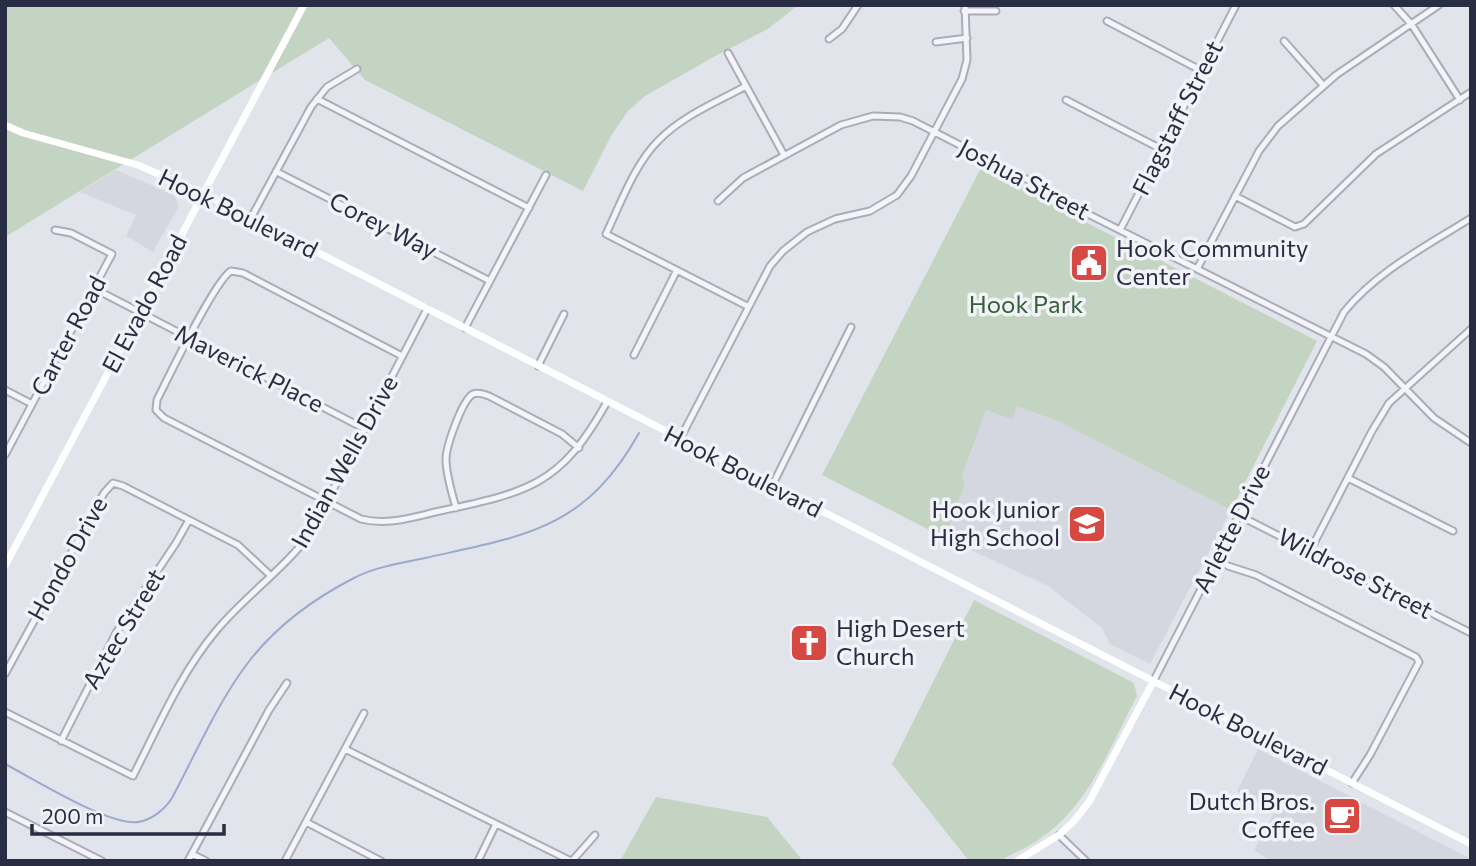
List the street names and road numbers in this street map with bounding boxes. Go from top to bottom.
street label: Flagstaff Street [1125,35,1228,199]
street label: Joshua Street [954,132,1095,225]
street label: Hook Boulevard [154,162,323,264]
street label: Corey Way [325,185,442,264]
street label: El Evado Road [95,229,192,377]
street label: Carter Road [24,271,111,400]
street label: Maverick Place [170,318,329,418]
street label: Indian Wells Drive [284,370,403,553]
street label: Hook Boulevard [660,418,828,523]
street label: Arlette Drive [1186,460,1275,597]
street label: Hondo Drive [21,491,113,625]
street label: Wildrose Street [1273,521,1438,624]
street label: Aztec Street [75,563,170,694]
street label: Hook Boulevard [1165,676,1333,781]

